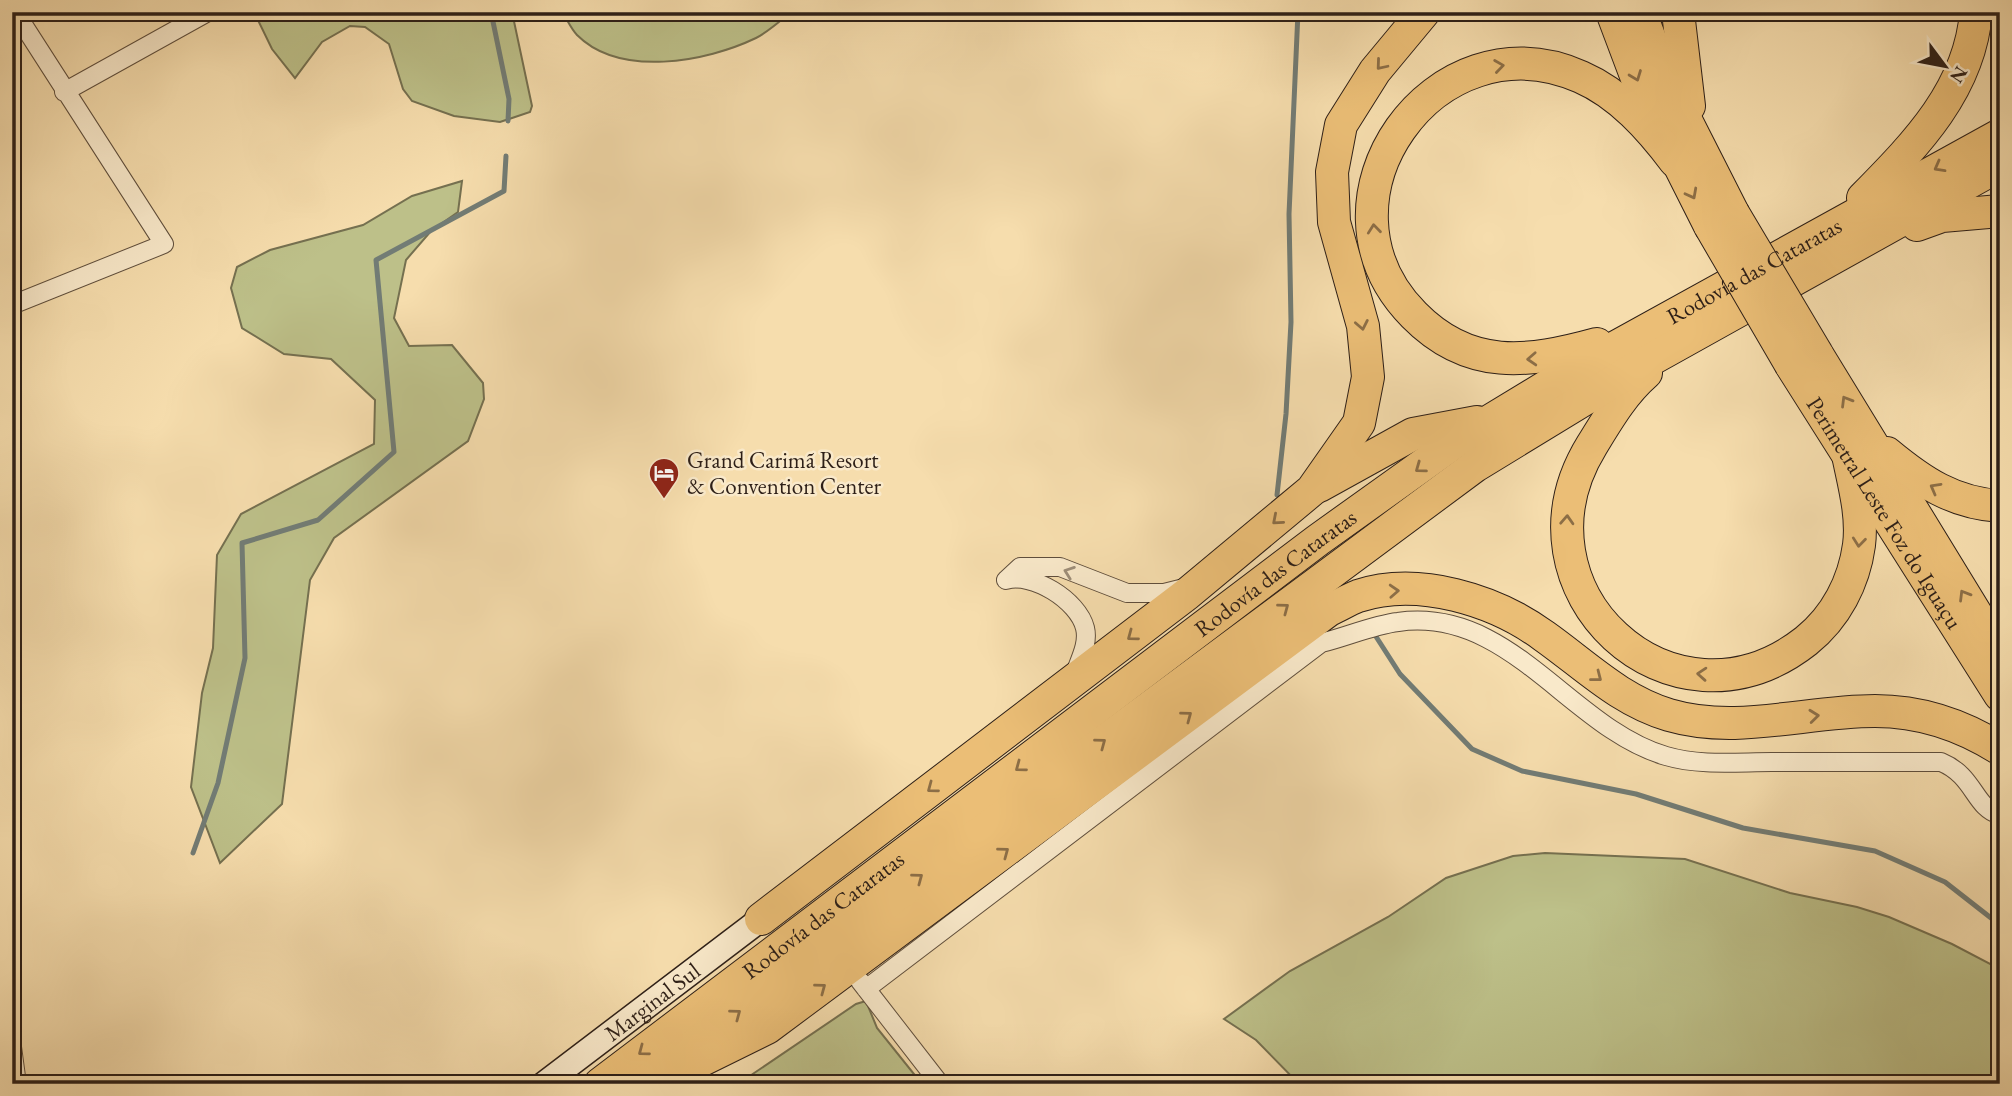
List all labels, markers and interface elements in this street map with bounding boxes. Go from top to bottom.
north arrow [1910,32,1980,102]
one-way arrow [1377,57,1389,70]
one-way arrow [1494,59,1505,74]
text: N [1944,62,1974,88]
one-way arrow [1628,70,1642,82]
one-way arrow [1934,159,1947,172]
one-way arrow [1684,186,1698,199]
street label: Rodovía das Cataratas [1661,210,1847,331]
one-way arrow [1367,223,1382,234]
one-way arrow [1353,319,1368,331]
one-way arrow [1526,351,1537,366]
street label: Perimetral Leste Foz do Iguaçu [1800,391,1969,635]
one-way arrow [1841,396,1854,409]
place label: Grand Carimã Resort & Convention Center [687,445,882,501]
hotel icon: Grand Carimã Resort & Convention Center [647,456,681,500]
one-way arrow [1415,460,1428,472]
one-way arrow [1929,483,1942,496]
street label: Rodovía das Cataratas [1188,502,1362,644]
one-way arrow [1273,512,1286,524]
one-way arrow [1559,515,1574,526]
one-way arrow [1851,536,1866,548]
one-way arrow [1064,566,1076,580]
one-way arrow [1388,584,1399,599]
one-way arrow [1960,590,1973,603]
one-way arrow [1276,603,1289,616]
one-way arrow [1128,627,1140,640]
one-way arrow [1696,667,1707,682]
one-way arrow [1589,669,1602,681]
one-way arrow [1808,709,1819,724]
one-way arrow [1179,712,1191,725]
one-way arrow [1093,739,1106,751]
one-way arrow [1015,759,1028,771]
one-way arrow [927,780,940,793]
street label: Rodovía das Cataratas [736,844,910,986]
one-way arrow [996,848,1009,860]
one-way arrow [911,874,923,887]
street label: Marginal Sul [598,955,707,1048]
one-way arrow [813,983,826,996]
one-way arrow [728,1010,741,1022]
one-way arrow [638,1043,650,1056]

